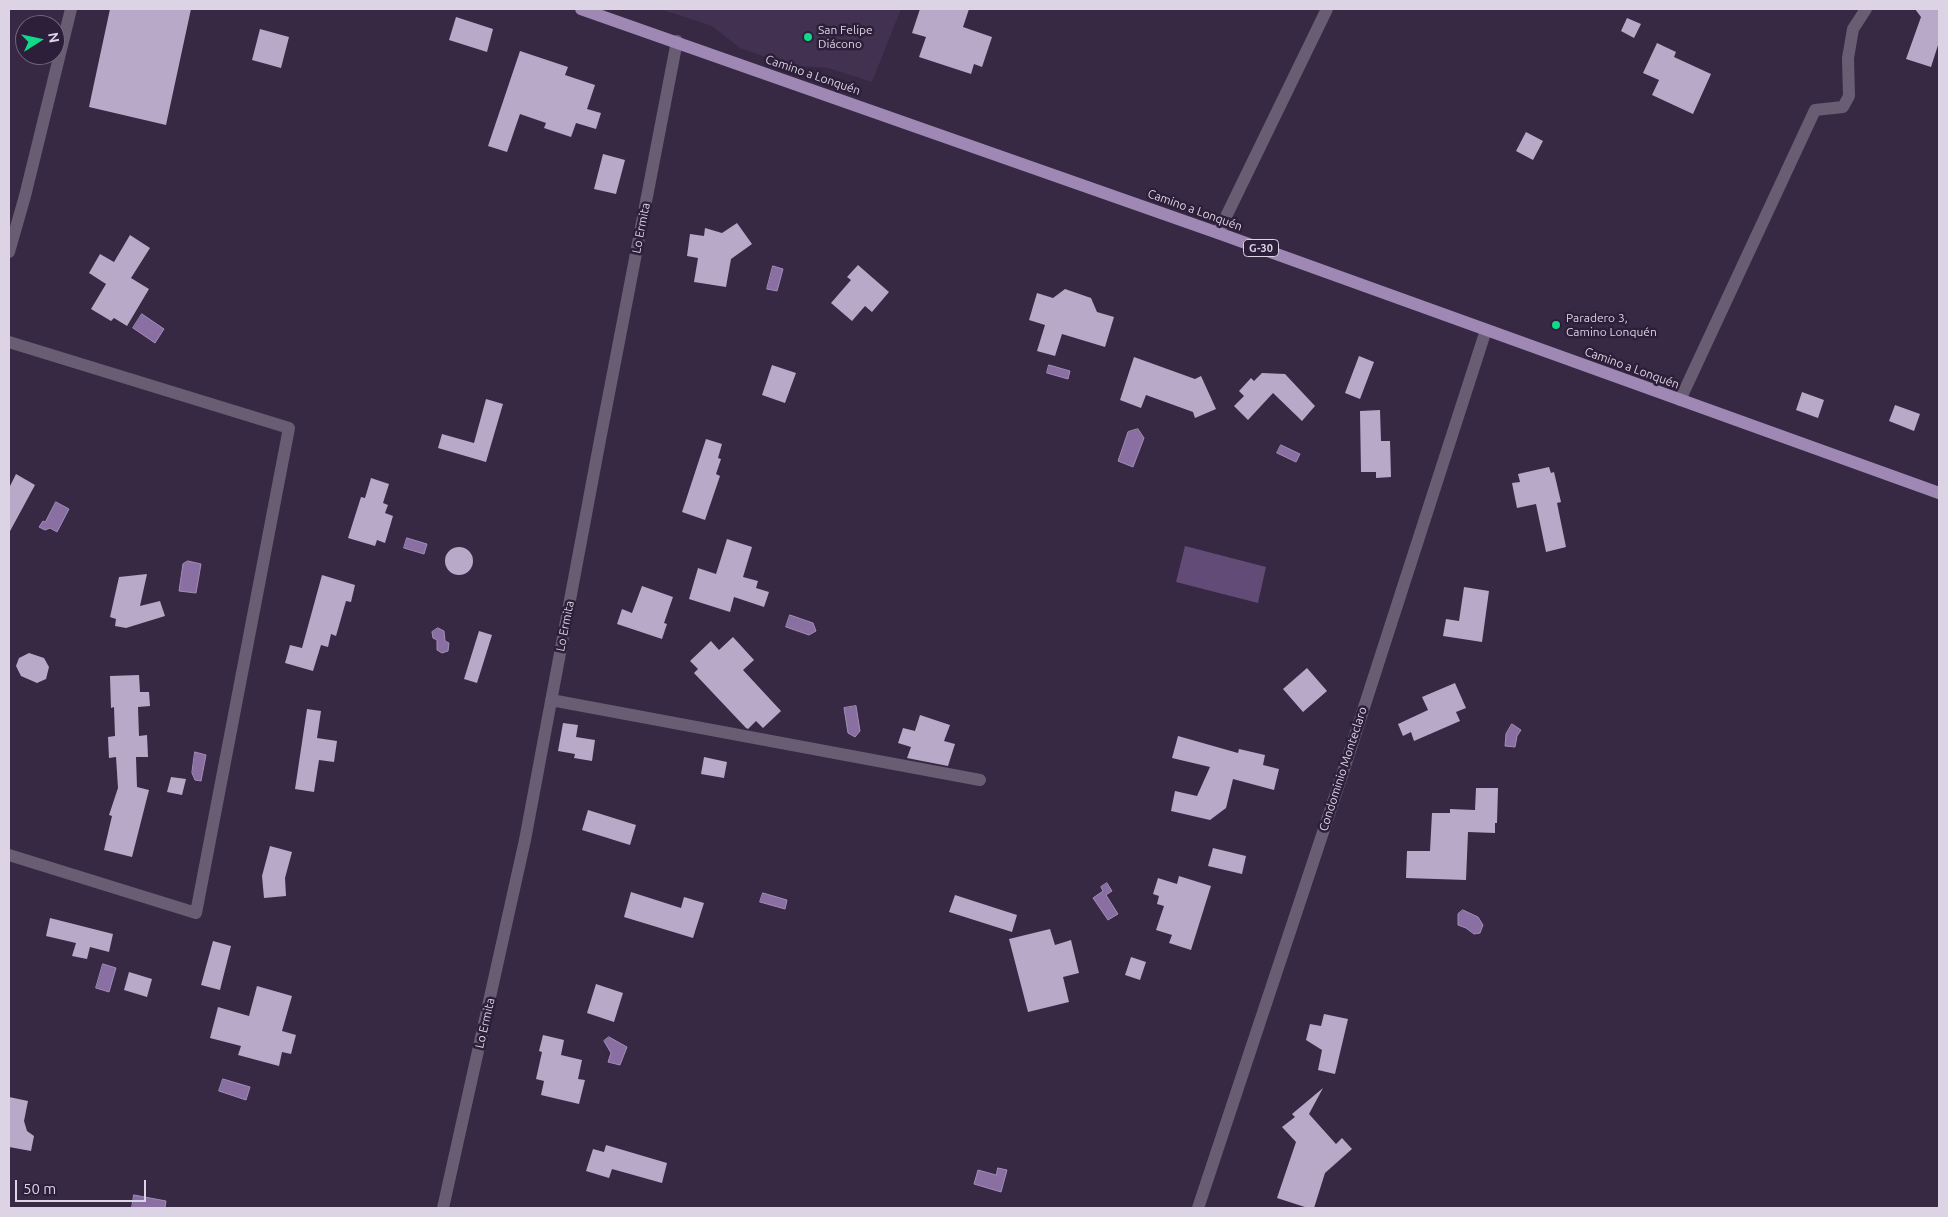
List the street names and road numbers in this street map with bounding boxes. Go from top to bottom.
street label: Camino a Lonquén [764,52,862,98]
street label: Camino a Lonquén [1146,186,1244,234]
street label: Lo Ermita [629,201,653,255]
road number: G-30 [1244,240,1278,256]
street label: Camino a Lonquén [1583,344,1681,392]
street label: Lo Ermita [553,599,577,653]
street label: Condominio Monteclaro [1316,705,1370,833]
street label: Lo Ermita [472,996,498,1050]

